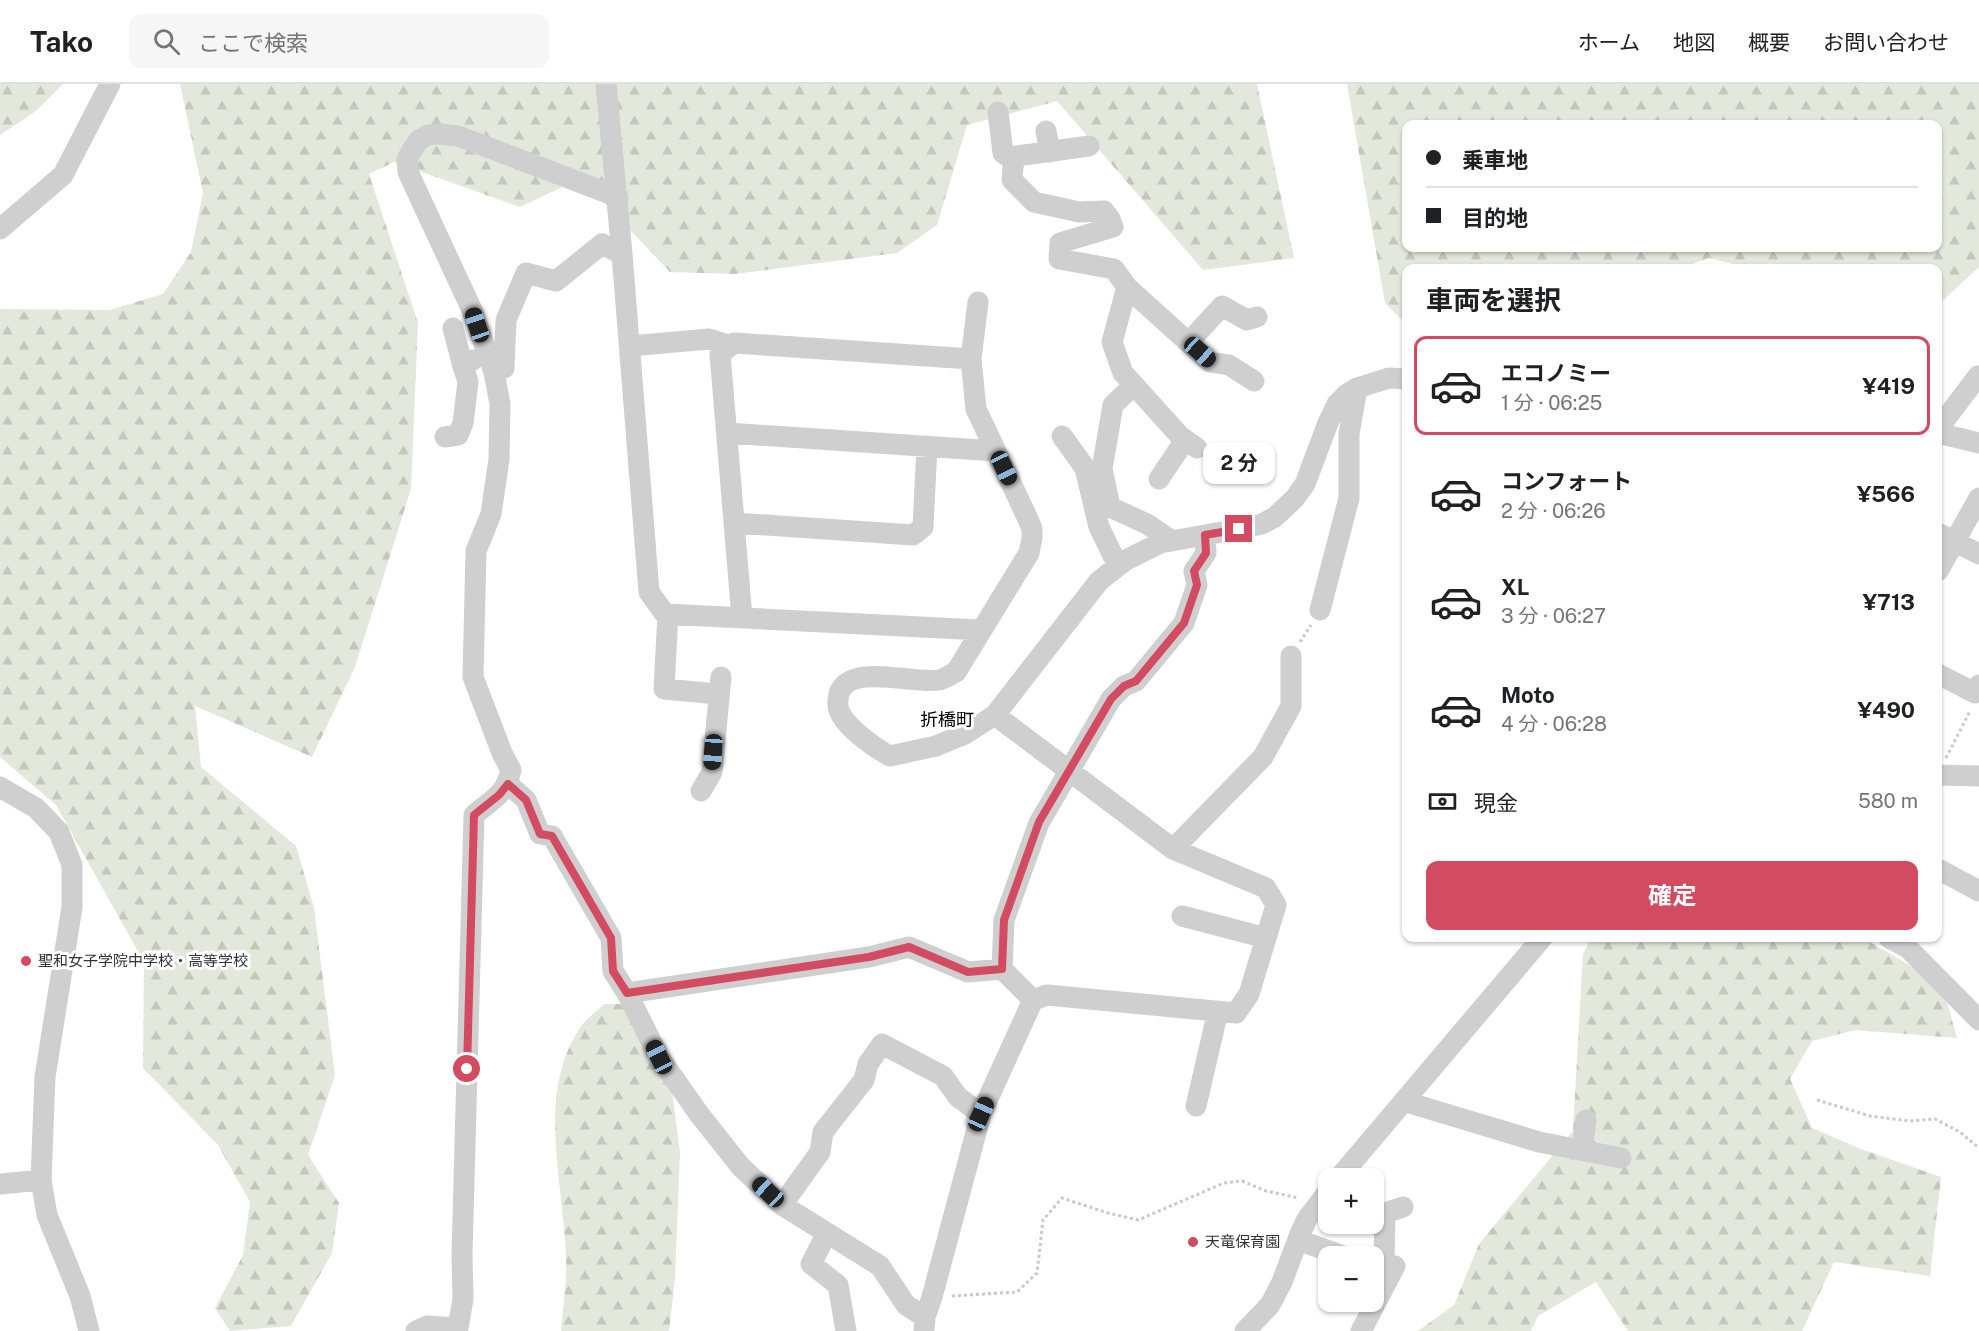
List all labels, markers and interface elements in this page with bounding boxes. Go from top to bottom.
search box [129,14,549,68]
text: Tako [30,25,93,58]
icon: search [150,25,183,58]
text: ここで検索 [198,30,308,56]
text: ホーム [1578,30,1640,55]
text: 地図 [1673,30,1715,55]
text: 概要 [1748,30,1790,55]
text: お問い合わせ [1823,30,1949,55]
text: 乗車地 [1462,147,1528,173]
text: 目的地 [1462,205,1528,231]
text: 車両を選択 [1426,284,1561,316]
car [463,305,491,345]
car [1181,333,1219,371]
icon: car [1429,359,1483,413]
text: エコノミー [1501,360,1611,386]
text: ¥419 [1862,373,1915,399]
text: 1 分 · 06:25 [1501,391,1602,415]
callout: 2 分 [1203,442,1275,484]
car [988,448,1020,488]
text: 2 分 [1220,451,1258,475]
icon: car [1429,467,1483,521]
text: コンフォート [1501,468,1632,494]
text: ¥566 [1857,481,1915,507]
text: 2 分 · 06:26 [1501,499,1606,523]
route end [1225,515,1252,542]
text: XL [1501,574,1529,600]
icon: car [1429,575,1483,629]
text: ¥713 [1862,589,1915,615]
text: 3 分 · 06:27 [1501,604,1606,628]
text: Moto [1501,682,1555,708]
icon: car [1429,683,1483,737]
text: ¥490 [1857,697,1915,723]
district label: 折橋町 [920,709,974,730]
text: 4 分 · 06:28 [1501,712,1607,736]
car [703,733,723,771]
icon: cash [1426,785,1459,818]
text: 580 m [1858,789,1918,813]
text: 現金 [1474,790,1518,816]
button: 確定 [1426,861,1918,930]
place label: 聖和女子学院中学校・高等学校 [38,952,248,969]
marker: 聖和女子学院中学校・高等学校 [19,954,33,968]
car [643,1037,675,1077]
route start [453,1055,480,1082]
car [965,1094,997,1134]
map controls [1318,1168,1384,1312]
button: + [1318,1168,1384,1234]
car [749,1173,787,1211]
place label: 天竜保育園 [1205,1233,1280,1250]
marker: 天竜保育園 [1186,1235,1200,1249]
button: − [1318,1246,1384,1312]

